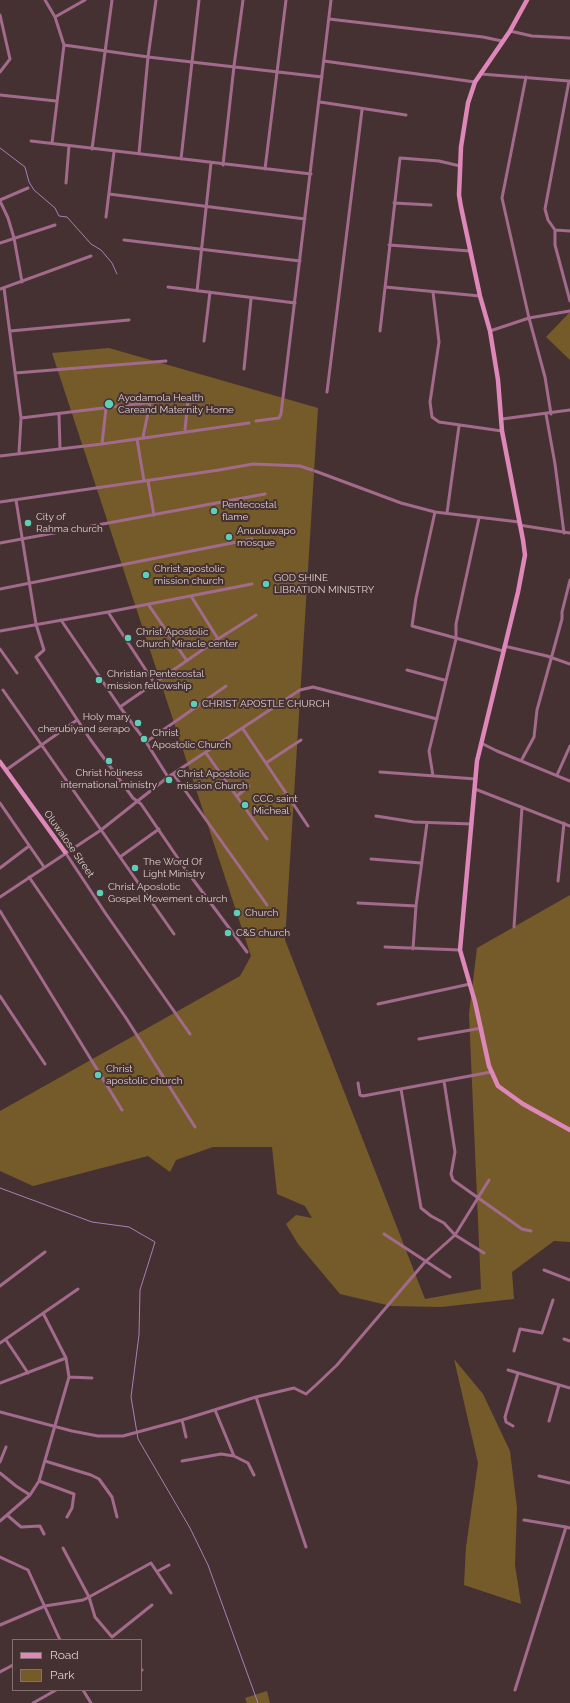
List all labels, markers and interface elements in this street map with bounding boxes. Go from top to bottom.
place label: Ayodamola Health Careand Maternity Home [118,392,234,416]
marker: Ayodamola Health Careand Maternity Home [103,398,115,410]
place label: Pentecostal flame [222,499,277,522]
marker: Pentecostal flame [209,506,219,516]
place label: City of Rahma church [36,511,103,534]
marker: City of Rahma church [23,518,33,528]
place label: Anuoluwapo mosque [237,525,296,548]
marker: Anuoluwapo mosque [224,532,234,542]
place label: Christ apostolic mission church [154,563,225,586]
marker: Christ apostolic mission church [141,570,151,580]
place label: GOD SHINE LIBRATION MINISTRY [274,572,374,596]
marker: GOD SHINE LIBRATION MINISTRY [261,579,271,589]
place label: Christ Apostolic Church Miracle center [136,626,238,650]
marker: Christ Apostolic Church Miracle center [123,633,133,643]
place label: Christian Pentecostal mission fellowship [107,668,204,692]
marker: Christian Pentecostal mission fellowship [94,675,104,685]
place label: CHRIST APOSTLE CHURCH [202,698,330,710]
marker: CHRIST APOSTLE CHURCH [189,699,199,709]
place label: Holy mary cherubiyand serapo [38,711,130,734]
marker: Holy mary cherubiyand serapo [133,718,143,728]
place label: Christ Apostolic Church [152,727,231,750]
marker: Christ Apostolic Church [139,734,149,744]
marker: Christ holiness international ministry [104,756,114,766]
place label: Christ holiness international ministry [61,767,157,790]
place label: Christ Apostolic mission Church [177,768,249,792]
marker: Christ Apostolic mission Church [164,775,174,785]
place label: CCC saint Micheal [253,793,298,816]
marker: CCC saint Micheal [240,800,250,810]
street label: Oluwalose Street [41,808,97,880]
place label: The Word Of Light Ministry [143,856,205,880]
marker: The Word Of Light Ministry [130,863,140,873]
place label: Christ Aposlotic Gospel Movement church [108,881,227,904]
marker: Christ Aposlotic Gospel Movement church [95,888,105,898]
place label: Church [245,907,278,919]
marker: Church [232,908,242,918]
place label: C&S church [236,927,290,939]
marker: C&S church [223,928,233,938]
place label: Christ apostolic church [106,1063,182,1086]
marker: Christ apostolic church [93,1070,103,1080]
legend [12,1639,142,1691]
text: Road [50,1648,79,1662]
text: Park [50,1668,75,1682]

